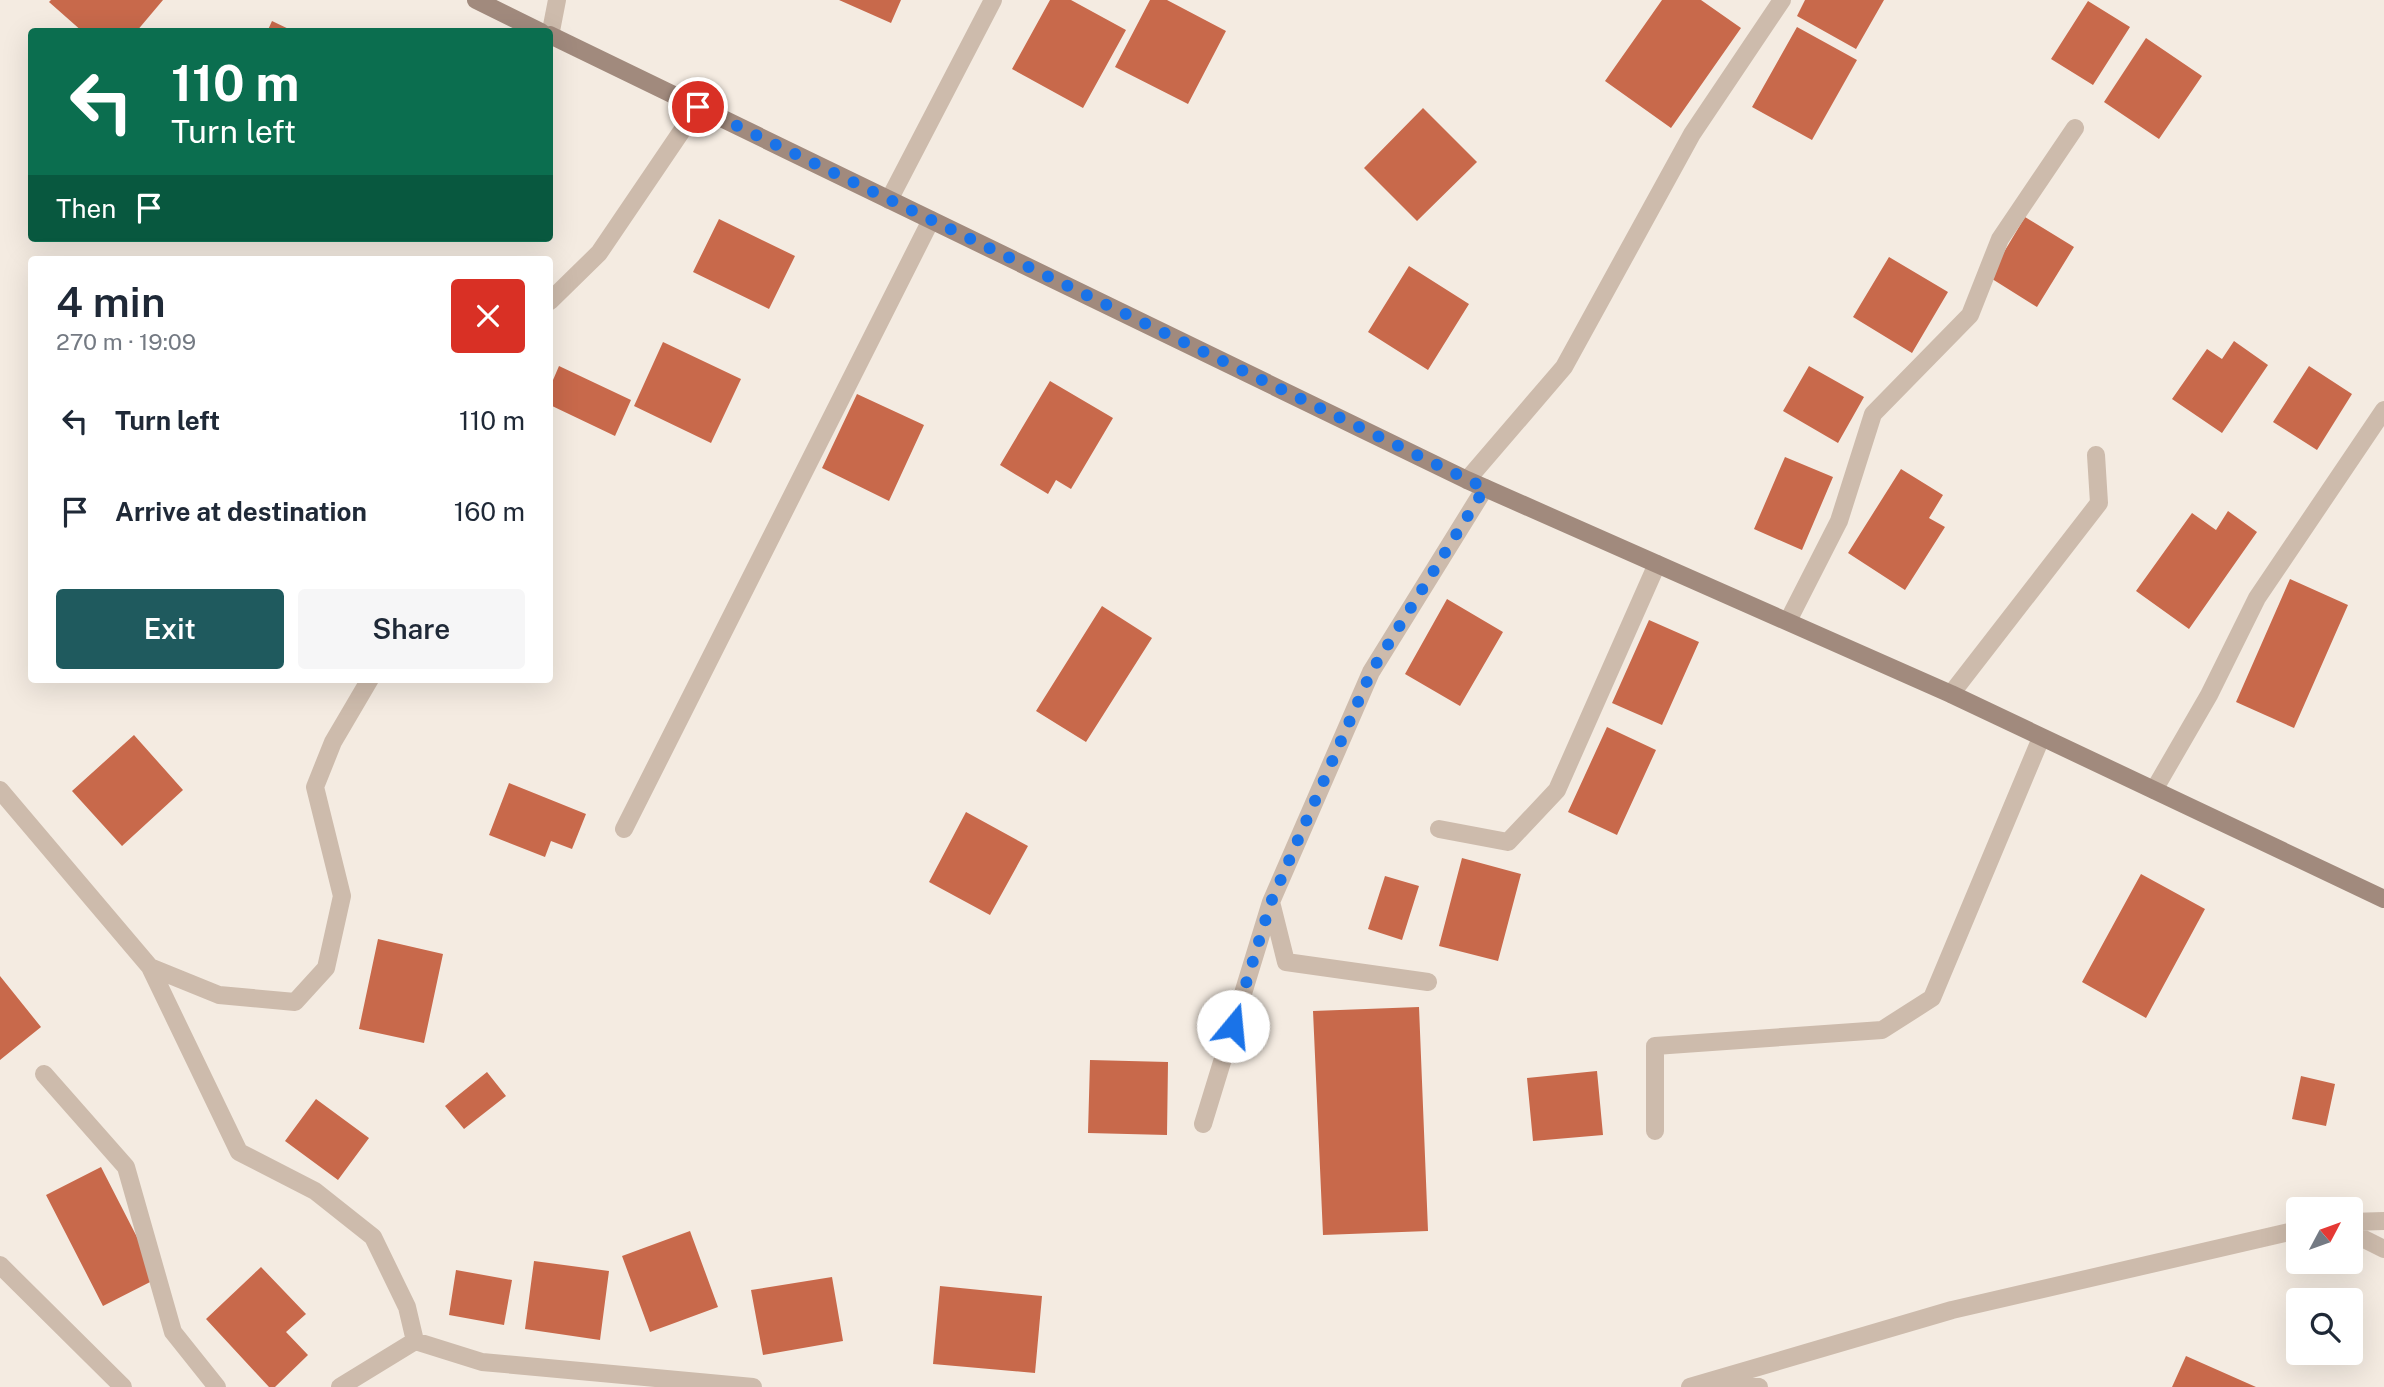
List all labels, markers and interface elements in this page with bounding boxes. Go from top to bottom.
text: 110 m [171,54,299,112]
icon: left [56,56,147,147]
pin [668,77,728,137]
icon: arrive [679,88,717,126]
text: Turn left [171,113,296,150]
icon: arrive [130,189,168,227]
text: Then [56,193,116,224]
text: 4 min [56,277,165,326]
button: close [451,279,525,353]
text: 270 m · 19:09 [56,328,196,355]
icon: left [56,402,94,440]
text: Turn left [115,405,220,436]
text: 110 m [459,405,525,436]
icon: arrive [56,493,94,531]
text: Arrive at destination [115,496,367,527]
text: 160 m [454,496,525,527]
button: Exit [56,589,284,669]
button: Share [298,589,525,669]
position arrow [1196,989,1270,1063]
north arrow [2286,1197,2362,1274]
map controls [2286,1197,2363,1365]
button: search [2286,1288,2363,1365]

